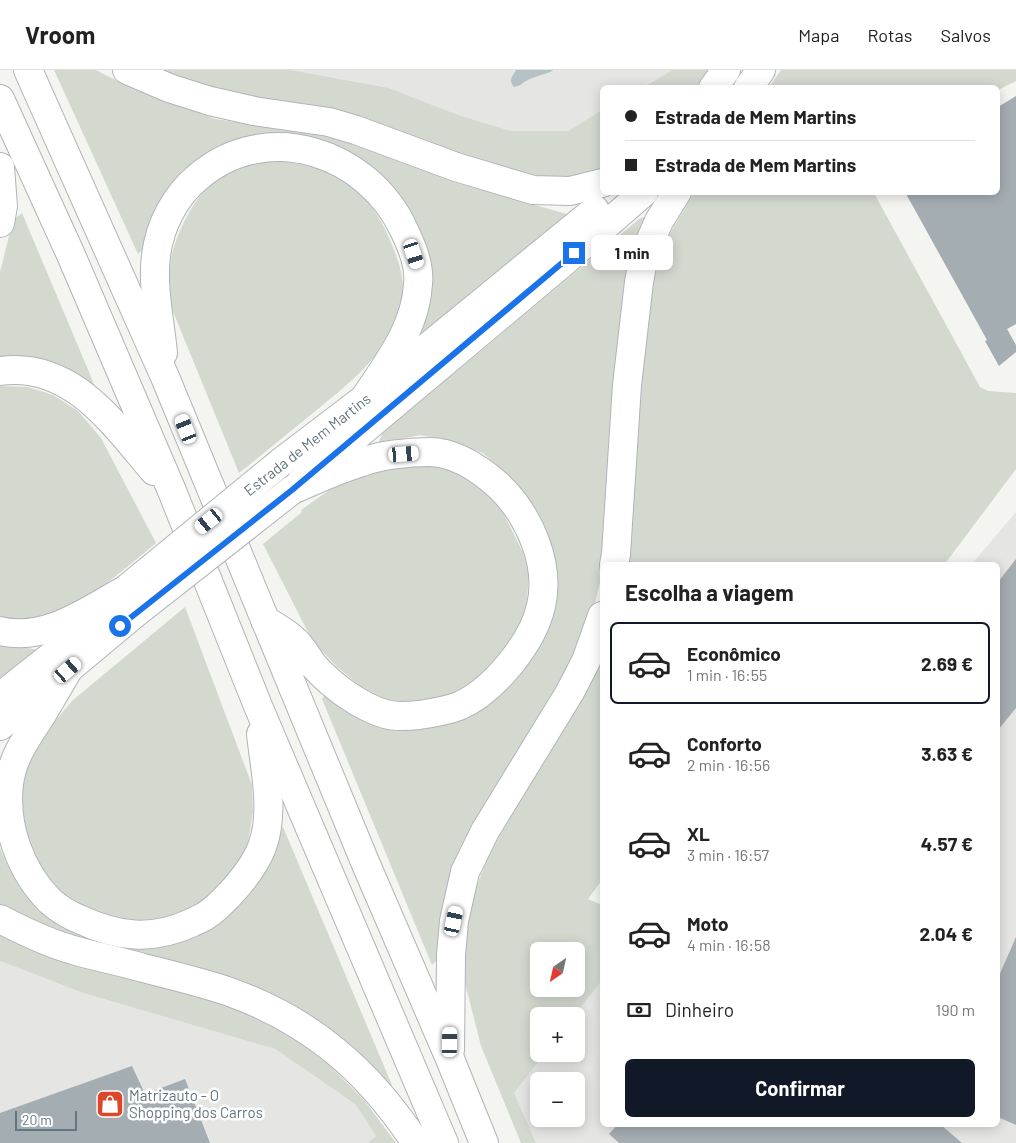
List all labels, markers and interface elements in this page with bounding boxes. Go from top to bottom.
text: Vroom [25,20,95,49]
text: Mapa [798,24,839,46]
text: Rotas [867,24,912,46]
text: Salvos [940,24,991,46]
text: Estrada de Mem Martins [655,105,856,128]
text: Estrada de Mem Martins [655,153,856,176]
callout: 1 min [592,236,674,270]
car [402,237,425,271]
route end [563,242,585,264]
text: 1 min [614,243,650,262]
street label: Estrada de Mem Martins [240,389,374,499]
car [173,412,198,446]
car [388,445,419,463]
car [192,506,225,536]
text: Escolha a viagem [625,579,794,605]
route start [109,615,131,637]
icon: car [627,641,672,686]
text: Econômico [687,642,781,665]
text: 2.69 € [921,652,973,675]
car [51,654,84,686]
text: 1 min · 16:55 [687,665,767,684]
icon: car [627,731,672,776]
text: Conforto [687,732,762,755]
text: 3.63 € [921,742,973,765]
text: 2 min · 16:56 [687,755,770,774]
icon: car [627,821,672,866]
text: XL [687,822,710,845]
text: 4.57 € [921,832,973,855]
text: 3 min · 16:57 [687,845,769,864]
car [443,905,464,937]
icon: car [627,911,672,956]
text: Moto [687,912,729,935]
text: 2.04 € [920,922,973,945]
text: 4 min · 16:58 [687,935,771,954]
north arrow [530,942,585,998]
map controls [530,942,585,1127]
icon: cash [625,996,653,1024]
text: Dinheiro [665,998,734,1021]
text: 190 m [936,1000,975,1019]
button: + [530,1007,585,1062]
car [442,1027,457,1057]
button: Confirmar [625,1059,975,1117]
button: − [530,1072,585,1127]
place label: Matrizauto - O Shopping dos Carros [129,1086,263,1121]
shop icon: Matrizauto - O Shopping dos Carros [95,1089,125,1119]
scale bar [15,1108,78,1131]
text: 20 m [22,1111,52,1128]

